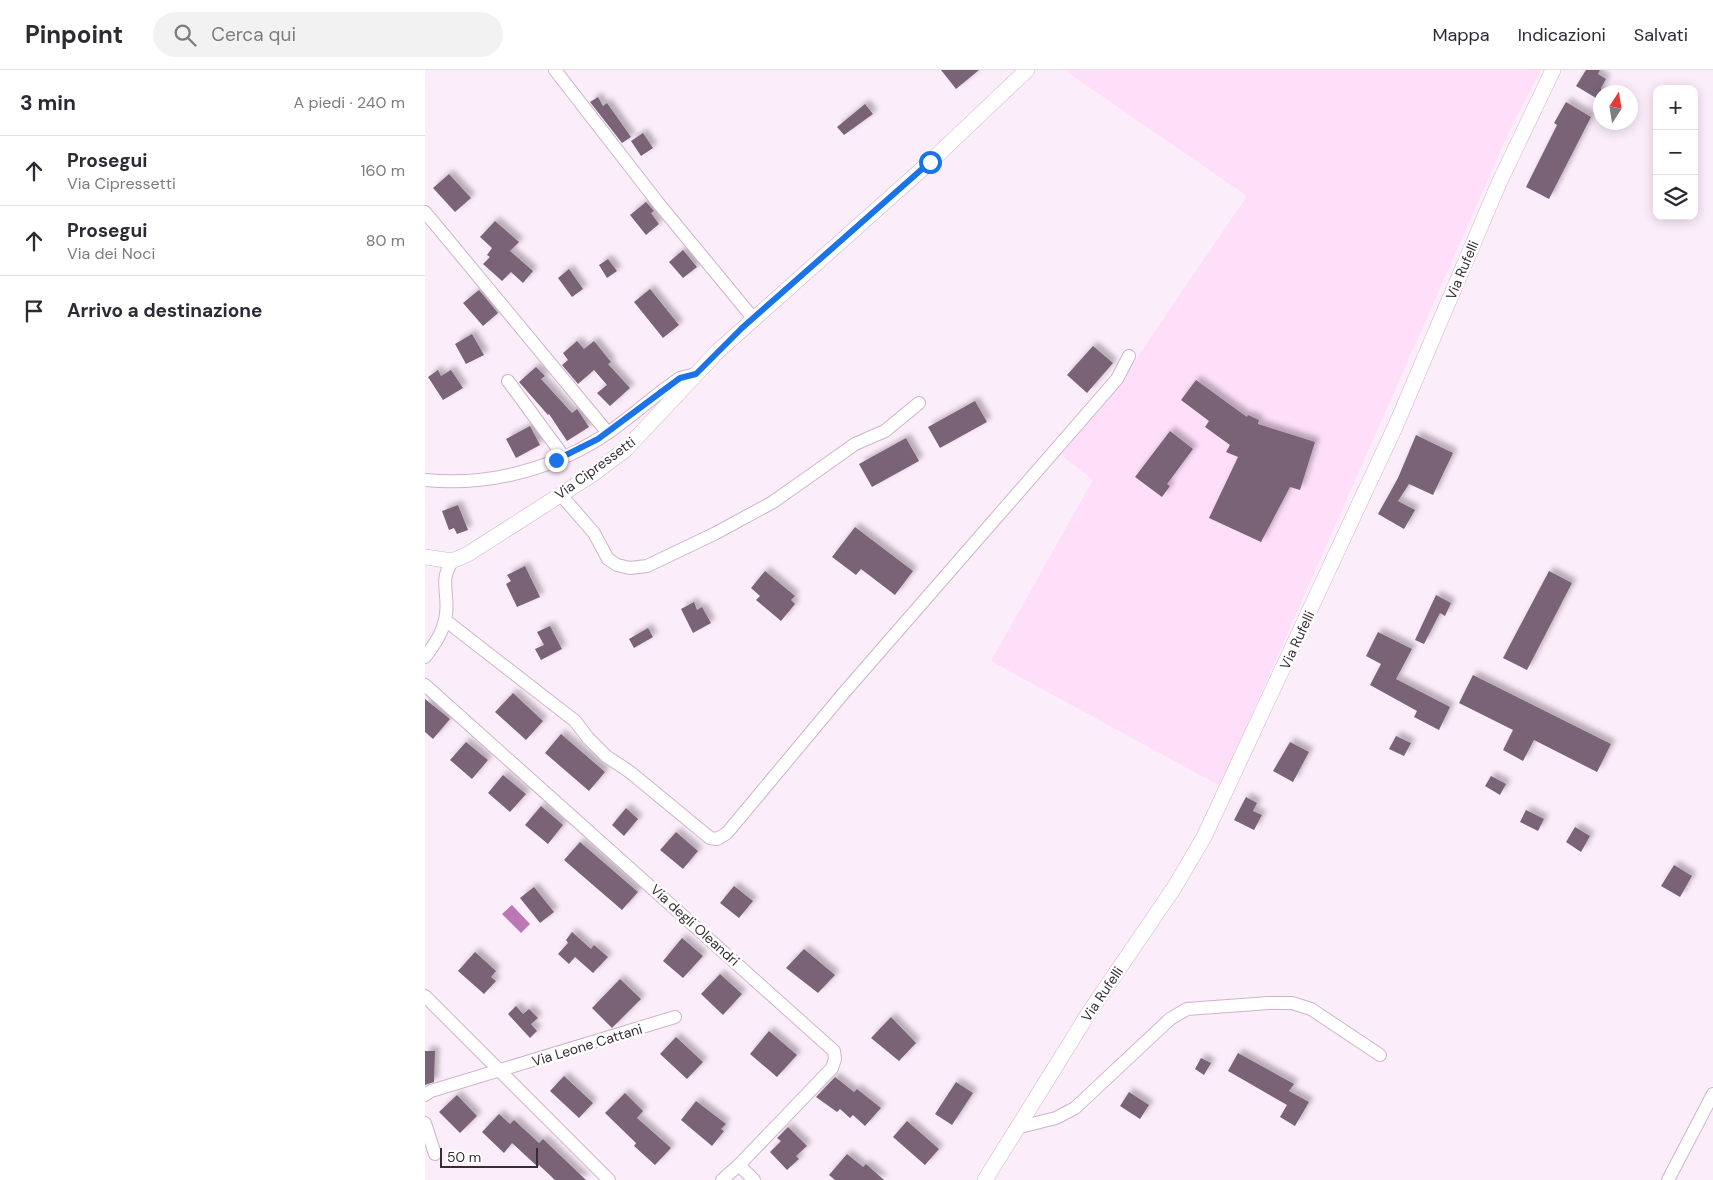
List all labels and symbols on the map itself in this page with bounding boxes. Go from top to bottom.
north arrow [1593,85,1638,130]
route start [919,151,942,174]
street label: Via Rufelli [1442,238,1482,302]
street label: Via Cipressetti [551,433,639,503]
route end [545,449,568,472]
street label: Via Rufelli [1276,608,1318,672]
street label: Via degli Oleandri [647,880,743,970]
street label: Via Rufelli [1077,963,1127,1025]
street label: Via Leone Cattani [530,1020,644,1070]
scale bar [440,1145,537,1168]

